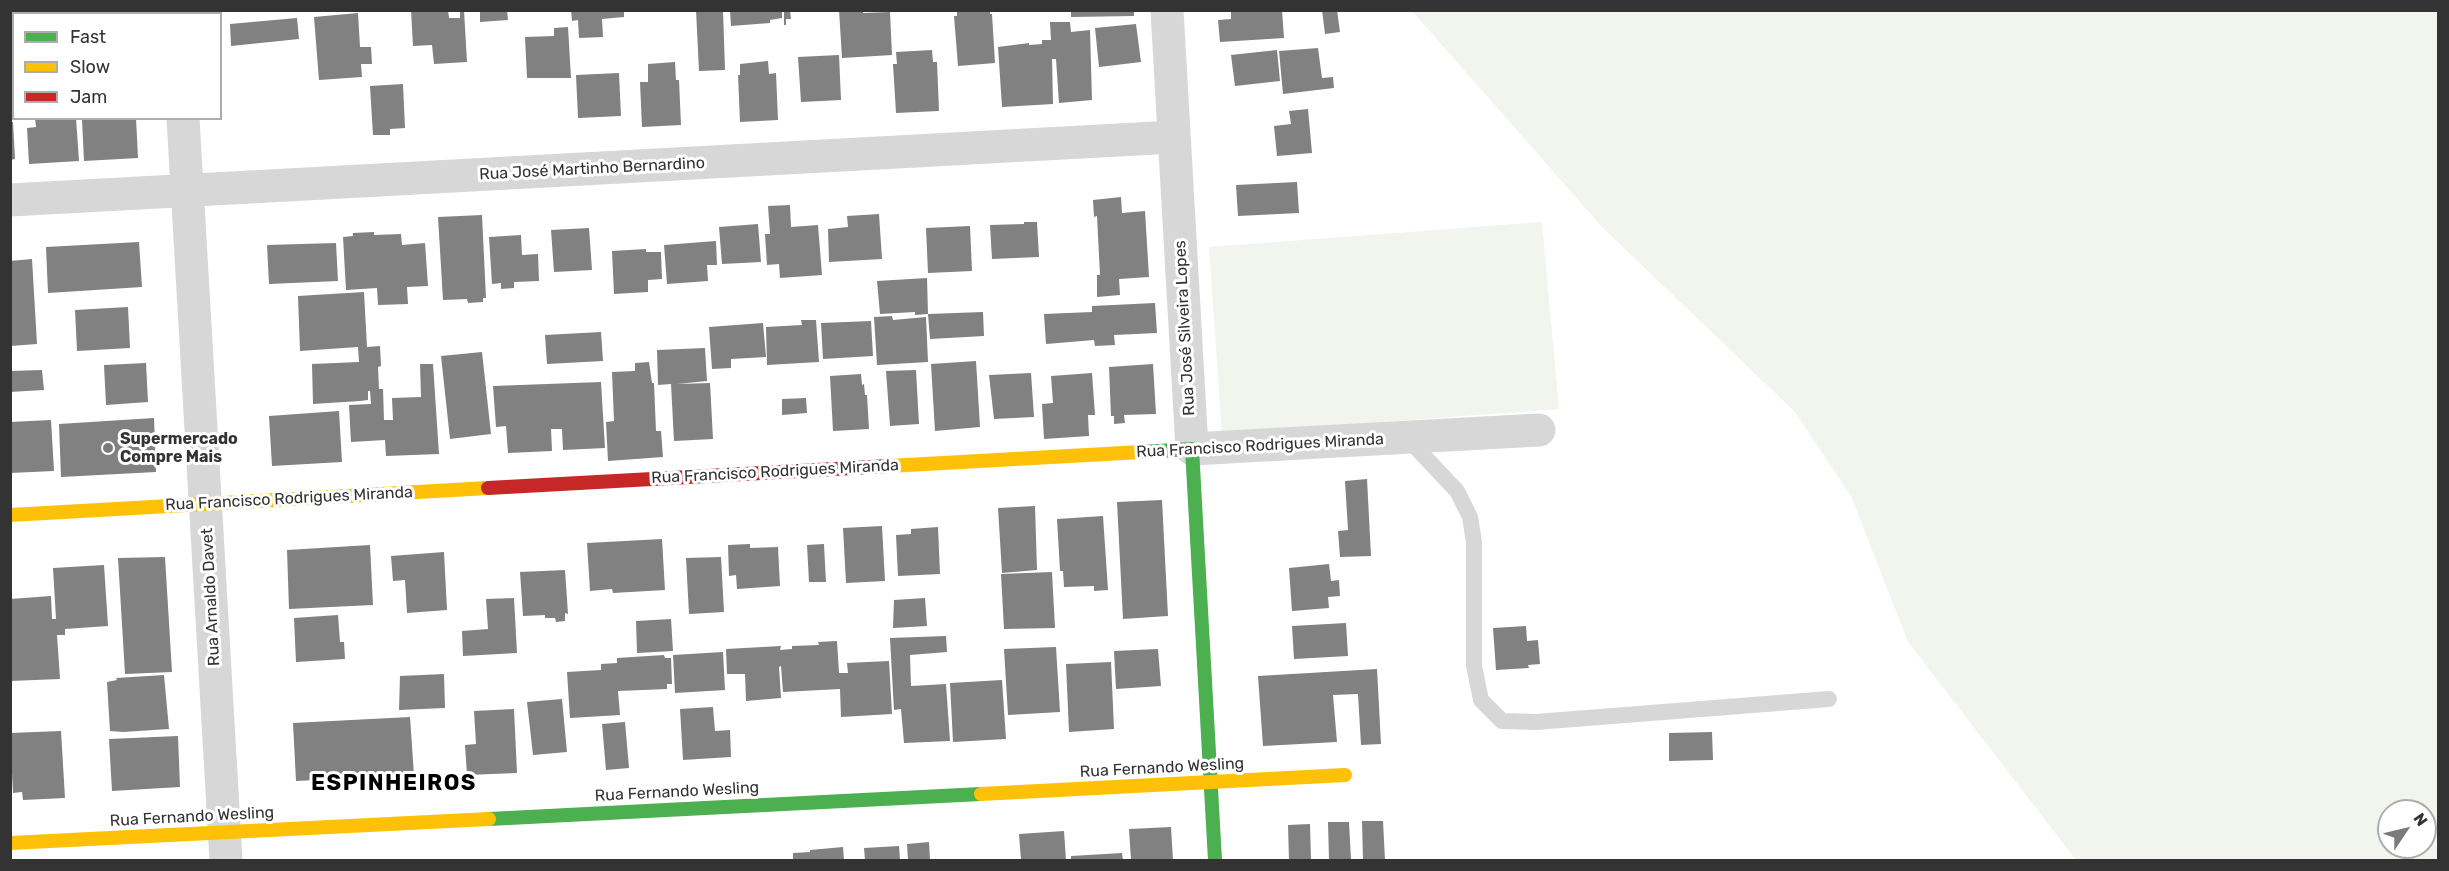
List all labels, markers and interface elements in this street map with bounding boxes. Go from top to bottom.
legend [12,12,222,120]
text: Fast [70,26,106,48]
text: Slow [70,56,110,78]
text: Jam [70,86,107,108]
street label: Rua José Martinho Bernardino [479,154,705,184]
street label: Rua José Silveira Lopes [1171,240,1199,416]
place label: Supermercado Compre Mais [120,429,238,467]
street label: Rua Francisco Rodrigues Miranda [1136,430,1384,462]
marker: Supermercado Compre Mais [101,441,115,455]
street label: Rua Francisco Rodrigues Miranda [651,456,899,488]
street label: Rua Francisco Rodrigues Miranda [165,483,413,515]
street label: Rua Arnaldo Davet [198,528,224,666]
street label: Rua Fernando Wesling [1079,754,1245,782]
district label: ESPINHEIROS [311,771,477,797]
street label: Rua Fernando Wesling [594,778,760,806]
north arrow [2377,799,2437,859]
street label: Rua Fernando Wesling [109,803,275,831]
text: N [2409,809,2432,830]

